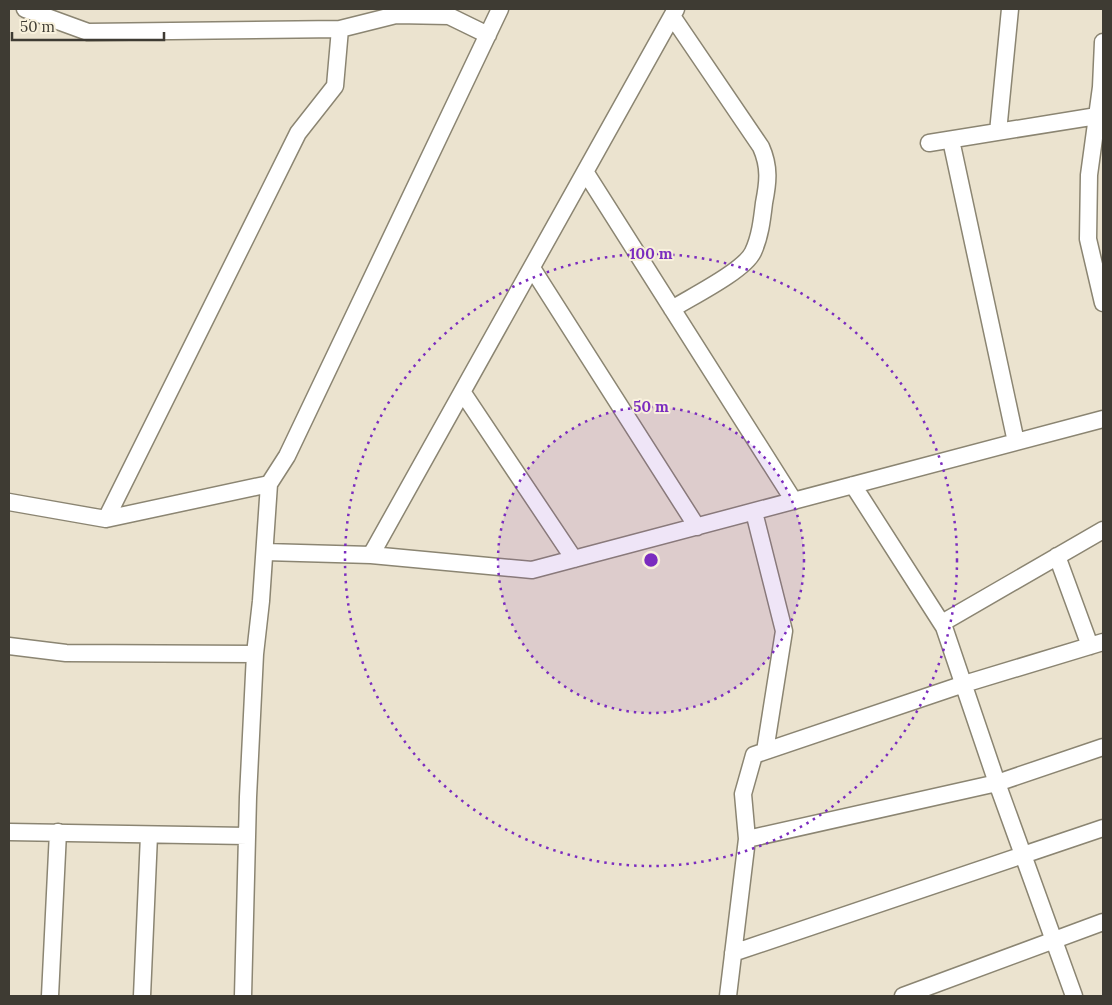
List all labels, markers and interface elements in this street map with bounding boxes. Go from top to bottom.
scale bar [12,10,165,42]
text: 50 m [20,17,55,36]
text: 100 m [630,244,673,263]
text: 50 m [633,397,669,416]
centre of rings [642,551,660,569]

